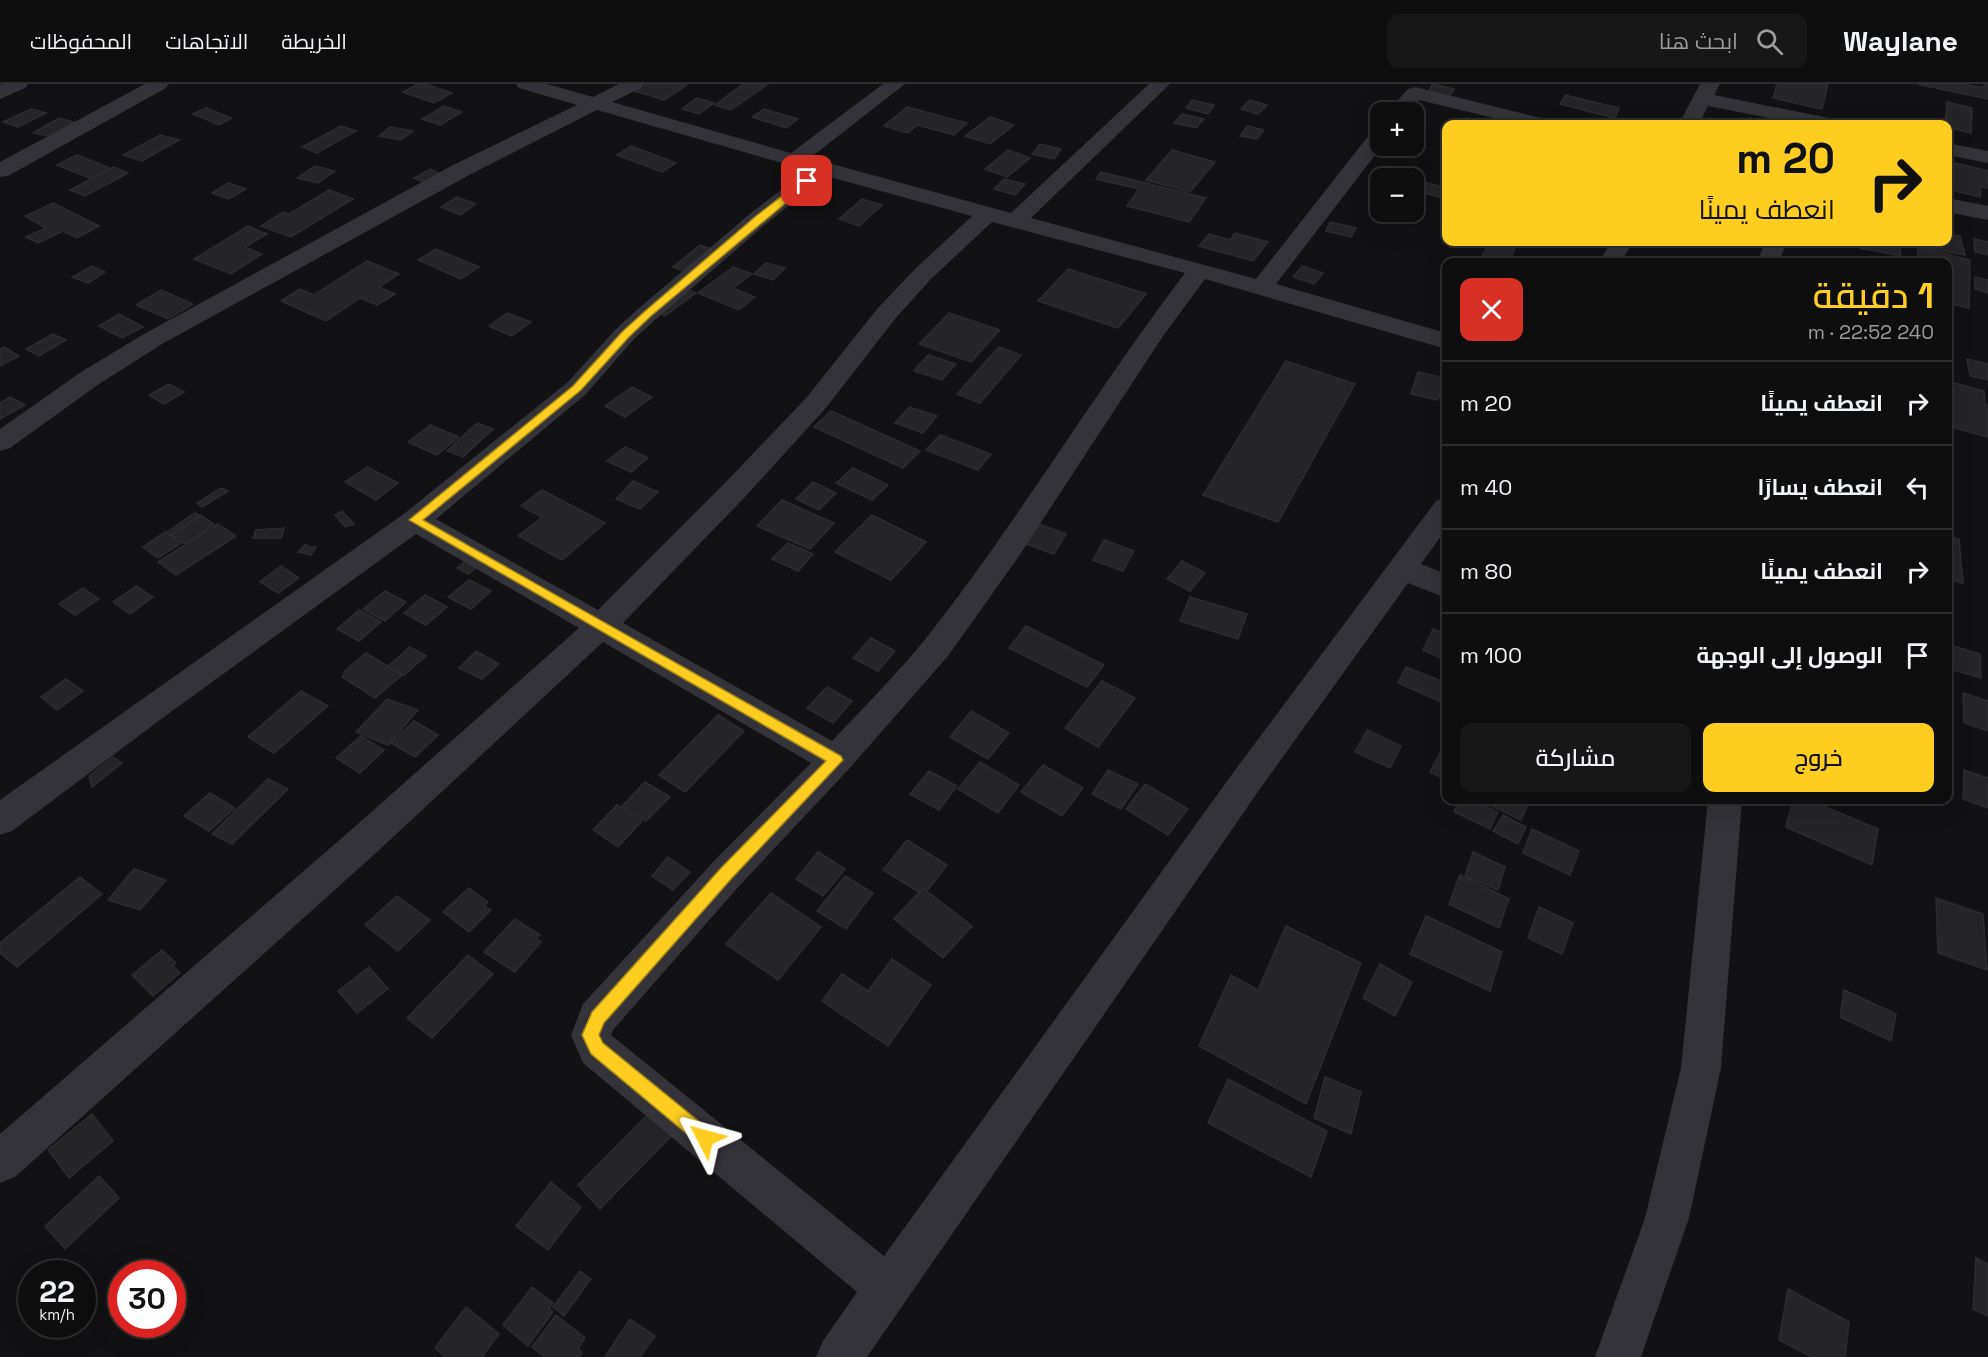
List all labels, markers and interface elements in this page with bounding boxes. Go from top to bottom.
search box [1387,14,1807,68]
text: Waylane [1843,23,1958,59]
icon: search [1753,25,1786,58]
text: ابحث هنا [1659,27,1738,55]
text: المحفوظات [30,28,132,55]
text: الاتجاهات [165,28,248,55]
text: الخريطة [281,28,347,55]
map controls [1370,102,1424,222]
button: + [1370,102,1424,156]
text: 20 m [1736,132,1835,185]
icon: right [1856,144,1934,222]
pin [781,155,832,206]
icon: arrive [790,164,823,197]
button: − [1370,168,1424,222]
text: انعطف يمينًا [1698,192,1835,227]
text: 1 دقيقة [1813,273,1934,319]
button: close [1460,278,1523,341]
text: 240 m · 22:52 [1808,319,1934,345]
icon: right [1901,387,1934,420]
text: 20 m [1460,389,1512,417]
text: انعطف يمينًا [1760,389,1883,417]
icon: left [1901,471,1934,504]
text: 40 m [1460,473,1512,501]
text: انعطف يسارًا [1757,473,1883,501]
icon: right [1901,555,1934,588]
text: 80 m [1460,557,1512,585]
text: انعطف يمينًا [1760,557,1883,585]
icon: arrive [1901,639,1934,672]
text: 100 m [1460,641,1522,669]
text: الوصول إلى الوجهة [1697,641,1883,669]
button: مشاركة [1460,723,1691,792]
button: خروج [1703,723,1934,792]
position arrow [673,1106,737,1170]
speed limit sign: 30 [108,1260,186,1338]
text: 22 [39,1272,75,1311]
text: km/h [39,1305,75,1324]

